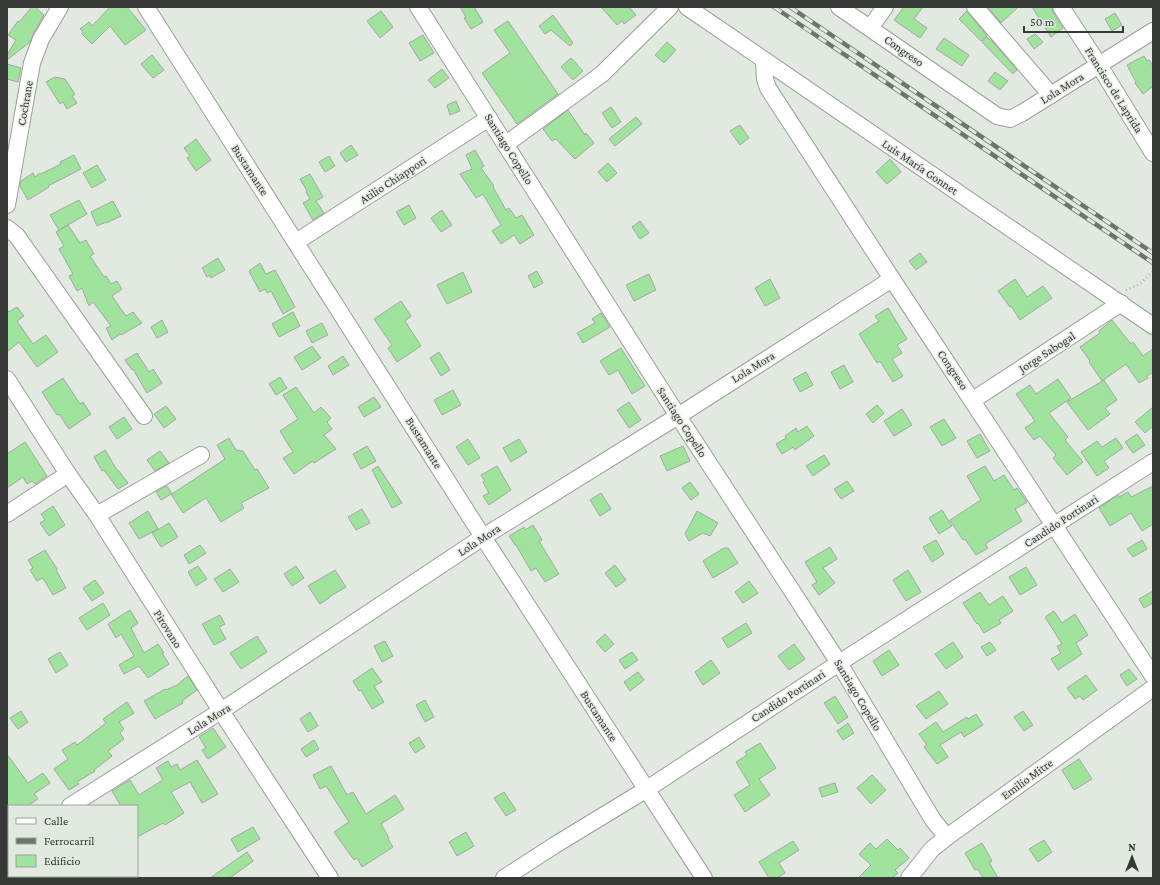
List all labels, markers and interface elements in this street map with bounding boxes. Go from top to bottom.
scale bar [1024,8,1123,34]
text: 50 m [1030,15,1055,29]
street label: Congreso [881,32,927,70]
street label: Francisco de Laprida [1082,44,1146,136]
street label: Lola Mora [1038,69,1087,107]
street label: Cochrane [14,79,36,127]
street label: Santiago Copello [482,111,536,187]
street label: Luis María Gonnet [879,136,962,198]
street label: Bustamante [228,142,272,198]
street label: Atilio Chiappori [357,153,429,207]
street label: Jorge Sabogal [1015,329,1078,376]
street label: Congreso [935,347,971,393]
street label: Lola Mora [729,348,778,386]
street label: Santiago Copello [654,384,710,460]
street label: Bustamante [403,415,445,471]
street label: Candido Portinari [1021,492,1101,550]
street label: Lola Mora [455,521,503,559]
street label: Pirovano [151,607,185,651]
street label: Santiago Copello [831,657,885,733]
street label: Candido Portinari [748,667,828,725]
street label: Bustamante [577,688,621,744]
street label: Lola Mora [185,700,234,738]
street label: Emilio Mitre [999,756,1055,802]
legend [8,805,138,877]
text: Calle [44,814,68,828]
text: Ferrocarril [44,834,95,848]
north arrow [1112,837,1152,877]
text: N [1128,841,1136,853]
text: Edificio [44,854,81,868]

